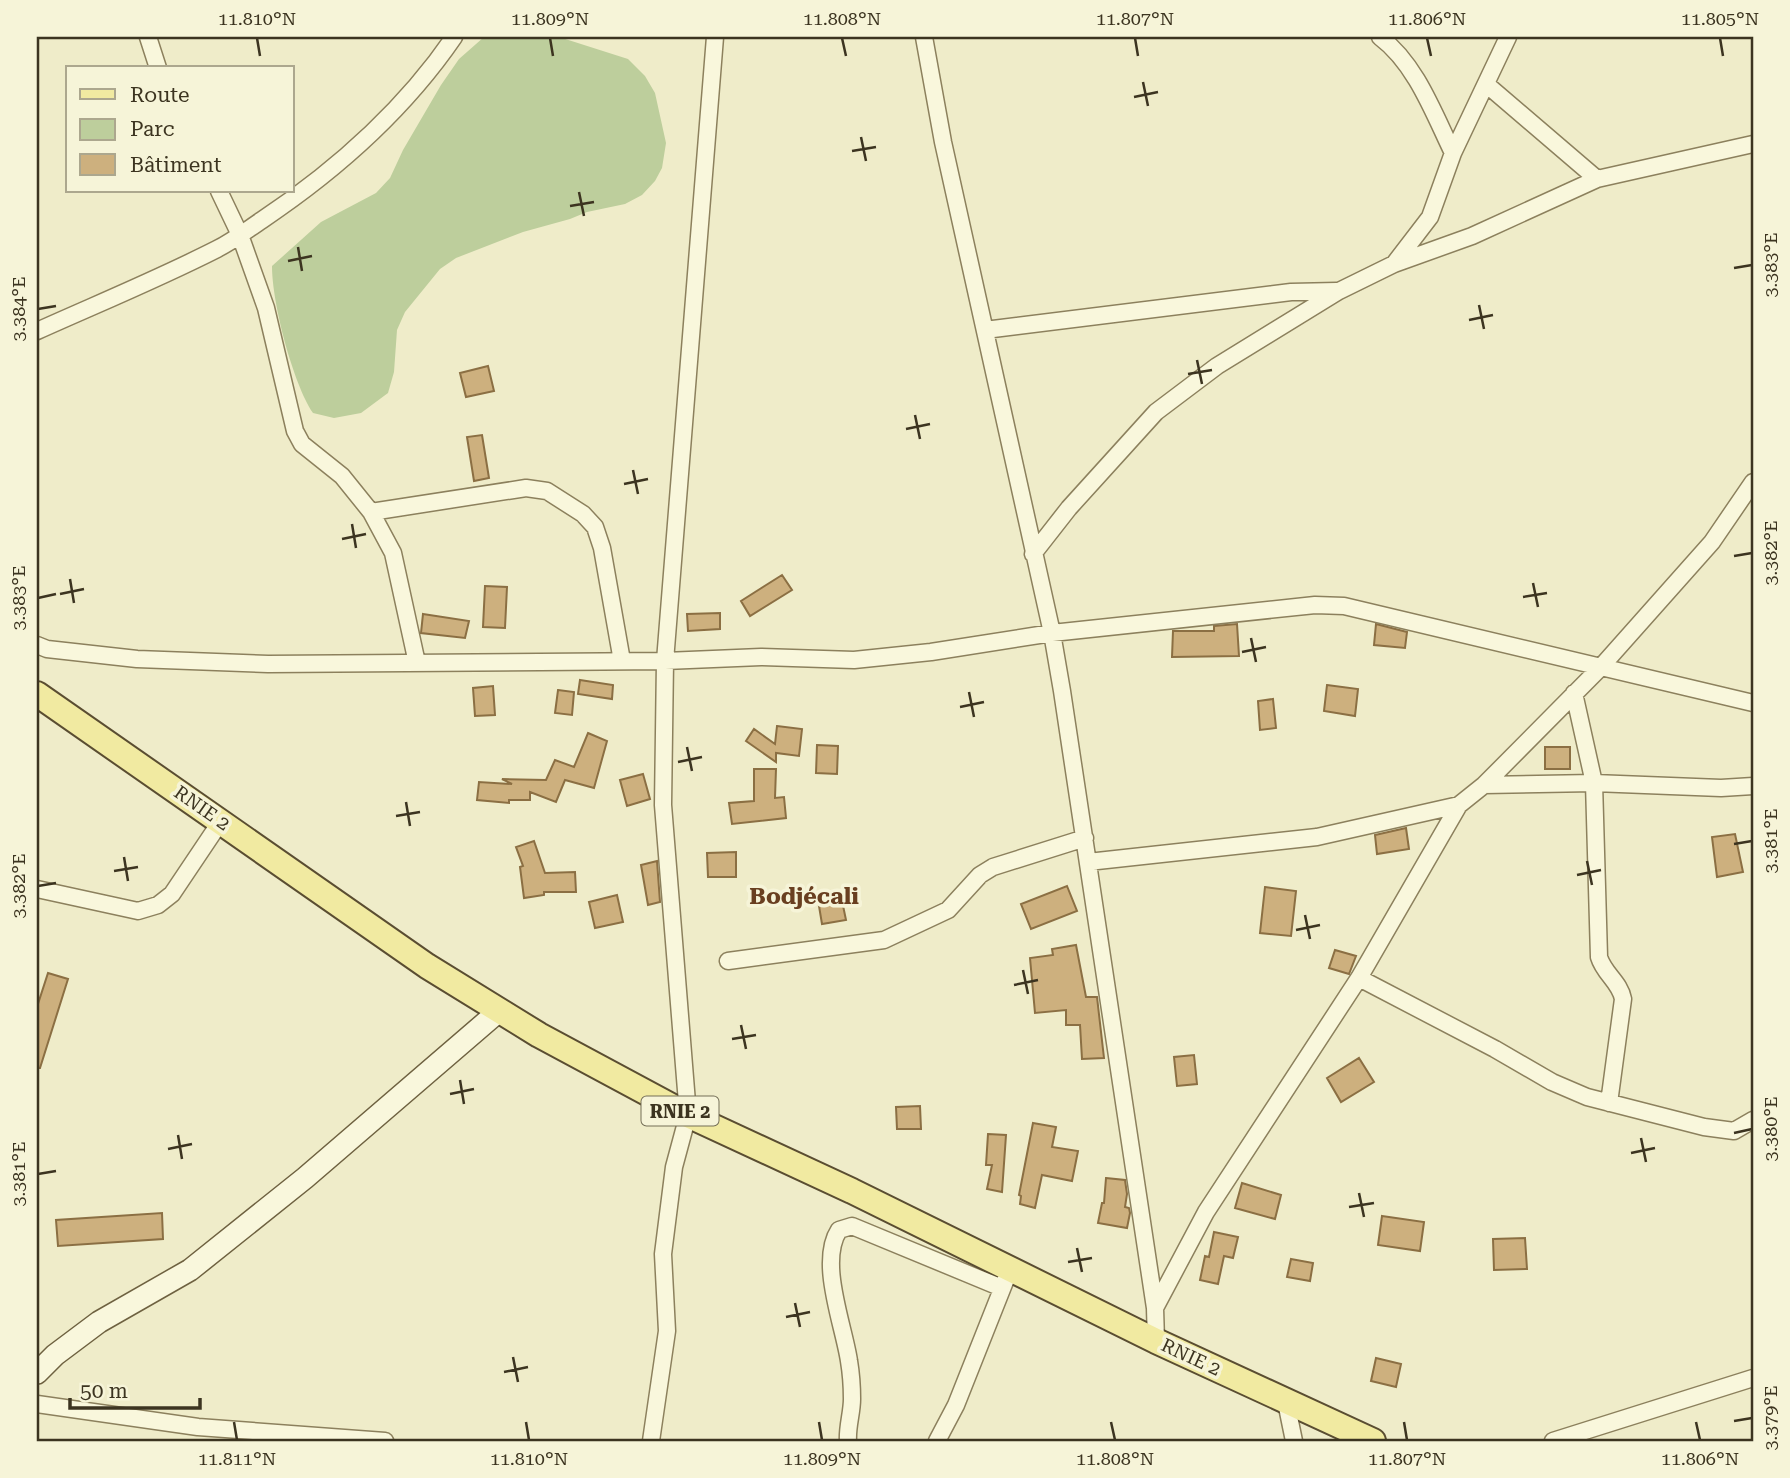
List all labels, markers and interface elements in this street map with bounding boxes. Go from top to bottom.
text: 11.810°N [218,8,296,29]
text: 11.809°N [511,8,589,29]
text: 11.808°N [803,8,881,29]
text: 11.807°N [1096,8,1174,29]
text: 11.806°N [1388,8,1466,29]
text: 11.805°N [1681,8,1759,29]
legend [66,66,294,192]
text: Route [130,83,189,107]
text: Parc [130,117,175,141]
text: Bâtiment [130,153,222,177]
text: 3.383°E [1760,232,1781,298]
text: 3.384°E [8,276,29,342]
text: 3.382°E [1760,520,1781,586]
text: 3.383°E [8,565,29,631]
street label: RNIE 2 [170,780,234,836]
text: 3.381°E [1760,808,1781,874]
text: 3.382°E [8,853,29,919]
district label: Bodjécali [749,883,859,910]
road number: RNIE 2 [642,1096,718,1126]
text: 3.380°E [1760,1096,1781,1162]
text: 3.381°E [8,1141,29,1207]
street label: RNIE 2 [1158,1333,1224,1381]
scale bar [70,1366,200,1410]
text: 50 m [80,1379,128,1403]
text: 3.379°E [1760,1385,1781,1451]
text: 11.811°N [198,1448,276,1469]
text: 11.810°N [490,1448,568,1469]
text: 11.809°N [783,1448,861,1469]
text: 11.808°N [1076,1448,1154,1469]
text: 11.807°N [1368,1448,1446,1469]
text: 11.806°N [1661,1448,1739,1469]

